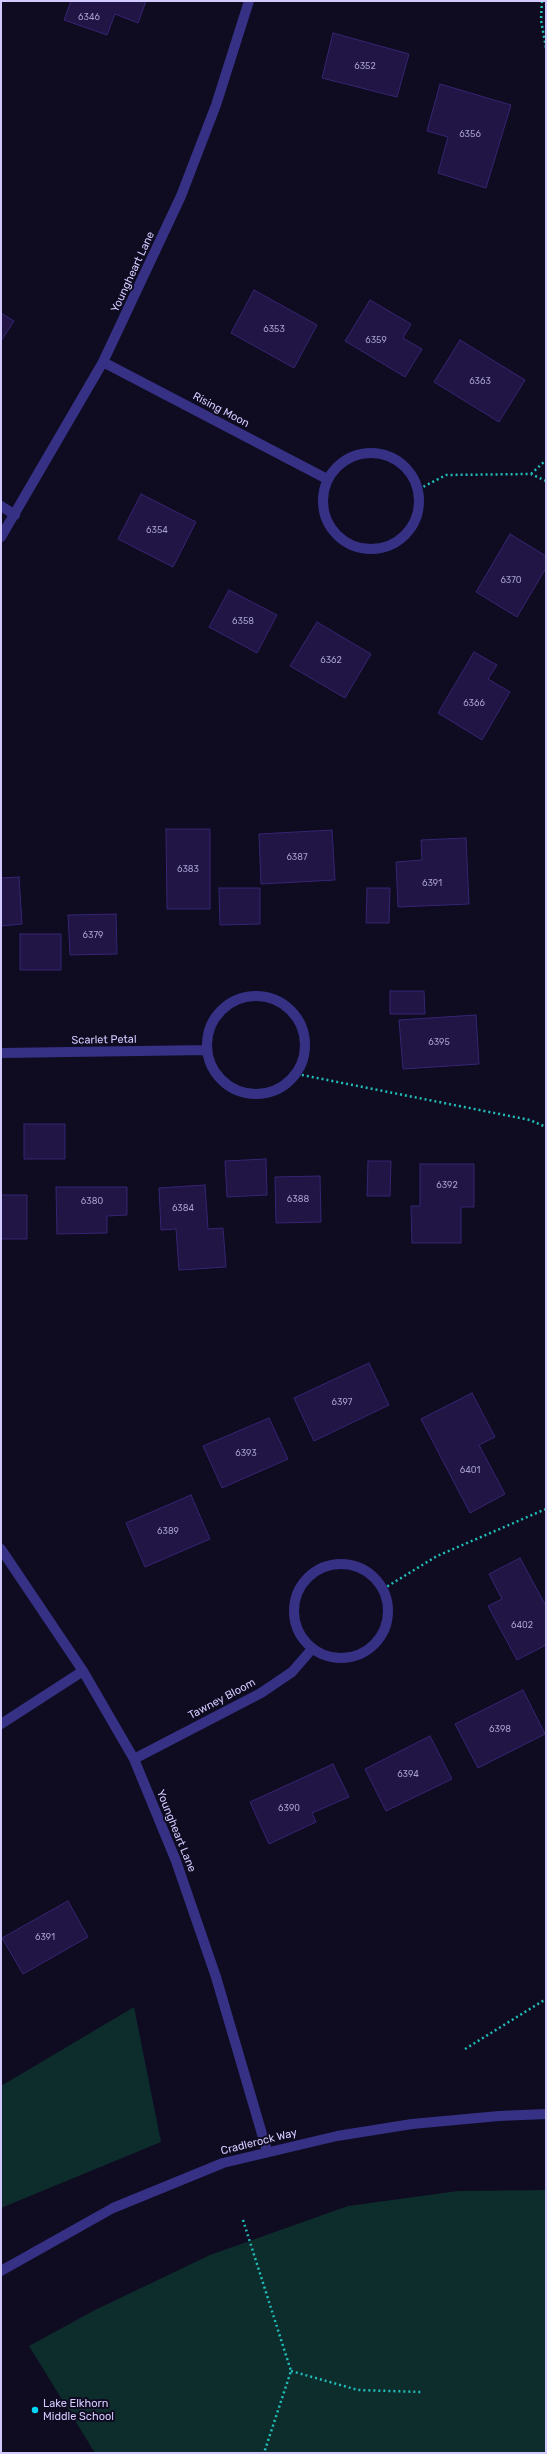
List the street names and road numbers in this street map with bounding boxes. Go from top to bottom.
street label: Youngheart Lane [109,230,157,314]
street label: Rising Moon [190,390,252,430]
street label: Scarlet Petal [71,1033,137,1047]
street label: Tawney Bloom [186,1676,258,1722]
street label: Youngheart Lane [153,1788,199,1874]
street label: Cradlerock Way [219,2126,299,2158]

